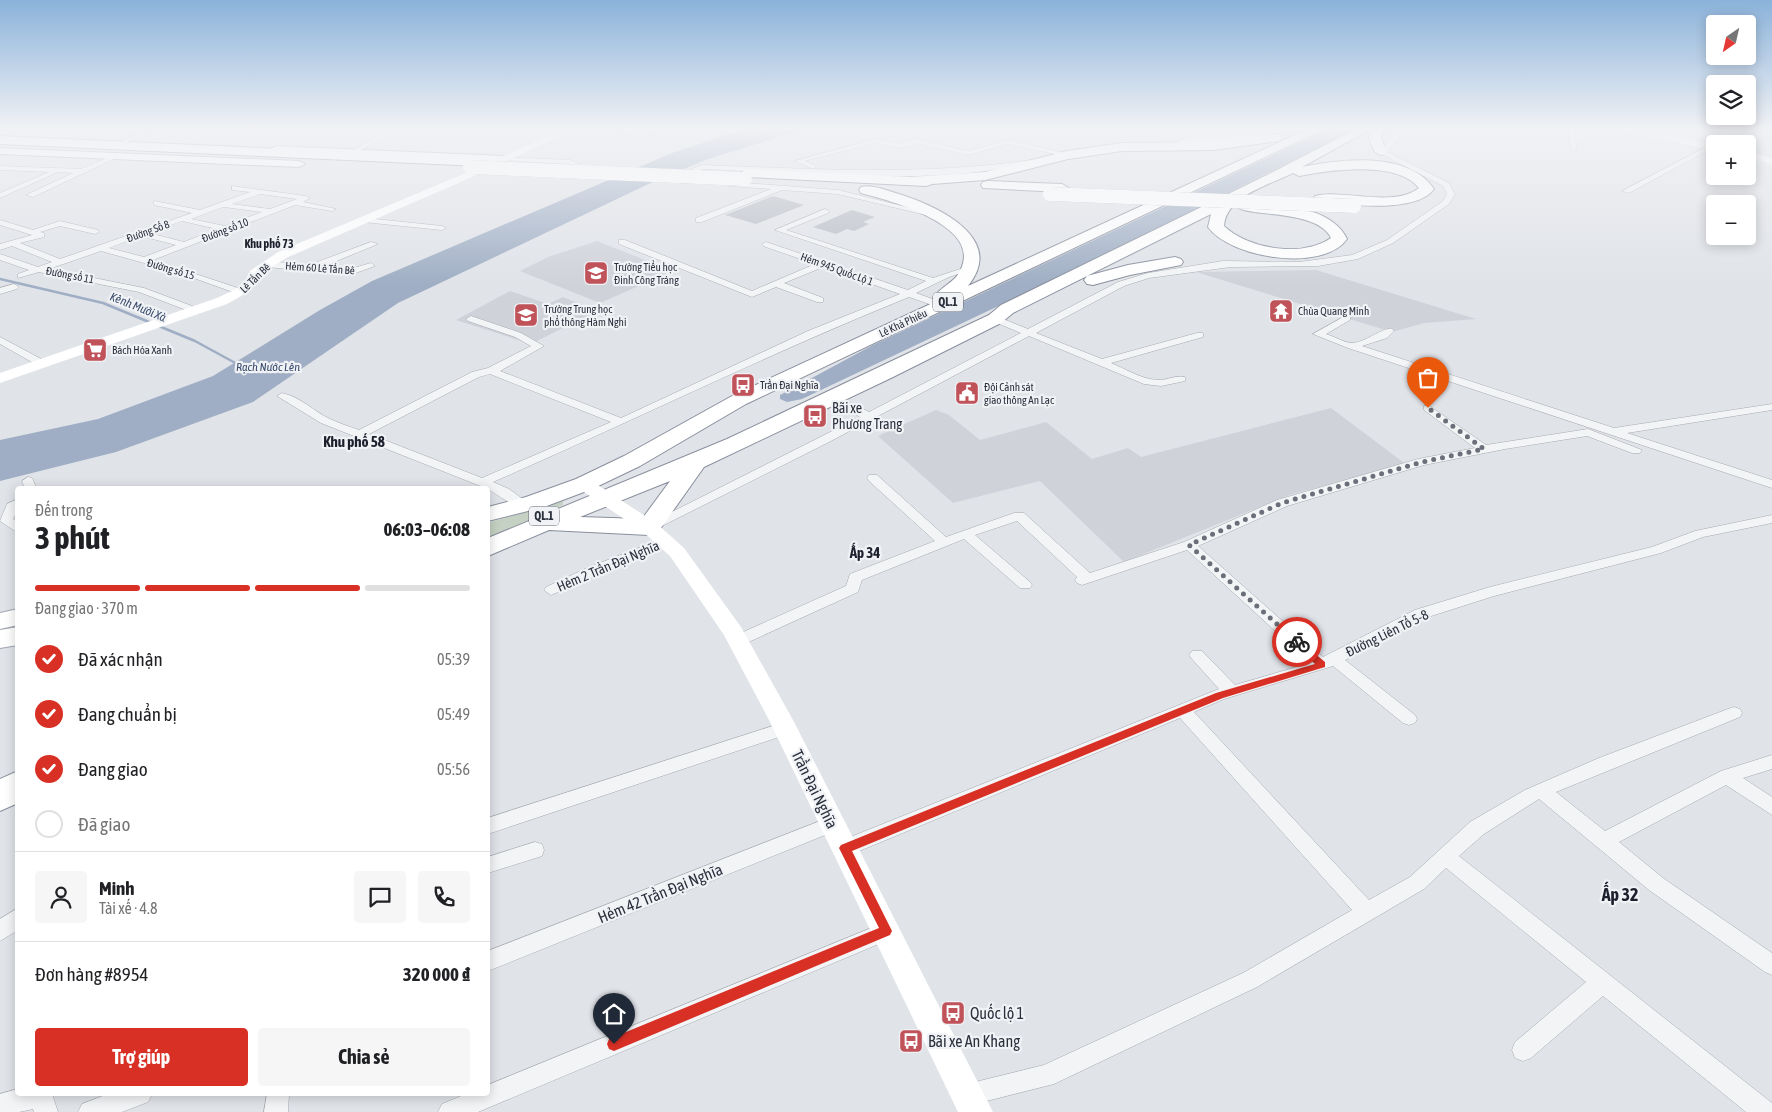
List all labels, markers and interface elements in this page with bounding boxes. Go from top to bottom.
north arrow [1706,15,1756,65]
map controls [1706,15,1756,245]
button: layers [1706,75,1756,125]
button: + [1706,135,1756,185]
button: − [1706,195,1756,245]
street label: Đường số 10 [200,216,250,244]
street label: Đường Số 8 [125,218,171,244]
district label: Khu phố 73 [244,236,294,251]
street label: Hẻm 945 Quốc Lộ 1 [799,250,875,289]
street label: Đường số 15 [146,256,196,282]
street label: Hẻm 60 Lê Tấn Bê [285,260,355,276]
school or university icon: Trường Tiểu học Đinh Công Tráng [583,260,609,286]
place label: Trường Tiểu học Đinh Công Tráng [614,260,679,286]
street label: Lê Tấn Bê [238,261,272,295]
street label: Đường số 11 [45,264,95,286]
water label: Kênh Mười Xà [108,289,168,325]
road number: QL.1 [933,292,963,312]
temple icon: Chùa Quang Minh [1268,298,1294,324]
school or university icon: Trường Trung học phổ thông Hàm Nghi [513,302,539,328]
place label: Trường Trung học phổ thông Hàm Nghi [544,303,627,328]
place label: Chùa Quang Minh [1298,305,1369,317]
street label: Lê Khả Phiêu [877,307,929,339]
supermarket icon: Bách Hóa Xanh [82,337,108,363]
place label: Bách Hóa Xanh [112,344,172,356]
pin [1407,357,1449,408]
water label: Rạch Nước Lên [236,360,300,374]
icon: bag [1414,364,1442,392]
bus stop icon: Trần Đại Nghĩa [730,372,756,398]
place label: Trần Đại Nghĩa [760,379,819,392]
public building icon: Đội Cảnh sát giao thông An Lạc [954,380,980,406]
place label: Đội Cảnh sát giao thông An Lạc [984,381,1055,407]
place label: Bãi xe Phương Trang [832,400,902,432]
bus stop icon: Bãi xe Phương Trang [802,403,828,429]
district label: Khu phố 58 [323,433,385,450]
text: Đến trong [35,501,93,519]
road number: QL.1 [529,506,559,526]
text: 06:03–06:08 [383,518,470,540]
text: 3 phút [35,519,110,556]
street label: Hẻm 2 Trần Đại Nghĩa [554,536,662,595]
district label: Ấp 34 [849,542,880,561]
text: Đang giao · 370 m [35,599,138,617]
street label: Đường Liên Tổ 5-8 [1343,605,1431,660]
courier [1272,617,1322,667]
icon: bike [1283,628,1311,656]
icon: check [35,645,63,673]
text: Đã xác nhận [78,648,163,670]
text: 05:39 [437,650,470,668]
icon: check [35,700,63,728]
text: Đang chuẩn bị [78,703,177,725]
text: 05:49 [437,705,470,723]
street label: Trần Đại Nghĩa [787,746,843,832]
icon: check [35,755,63,783]
text: Đang giao [78,758,148,780]
text: 05:56 [437,760,470,778]
text: Đã giao [78,813,130,835]
street label: Hẻm 42 Trần Đại Nghĩa [595,859,725,927]
button: person [35,871,87,923]
button: chat [354,871,406,923]
button: phone [418,871,470,923]
text: Minh [99,877,135,899]
district label: Ấp 32 [1601,881,1638,905]
text: Tài xế · 4.8 [99,899,157,917]
text: Đơn hàng #8954 [35,963,149,985]
text: 320 000 ₫ [403,963,470,985]
pin [593,993,635,1044]
icon: home [600,1000,628,1028]
bus stop icon: Quốc lộ 1 [940,1000,966,1026]
place label: Quốc lộ 1 [970,1003,1024,1022]
button: Trợ giúp [35,1028,248,1086]
button: Chia sẻ [258,1028,470,1086]
bus stop icon: Bãi xe An Khang [898,1028,924,1054]
place label: Bãi xe An Khang [928,1032,1020,1051]

